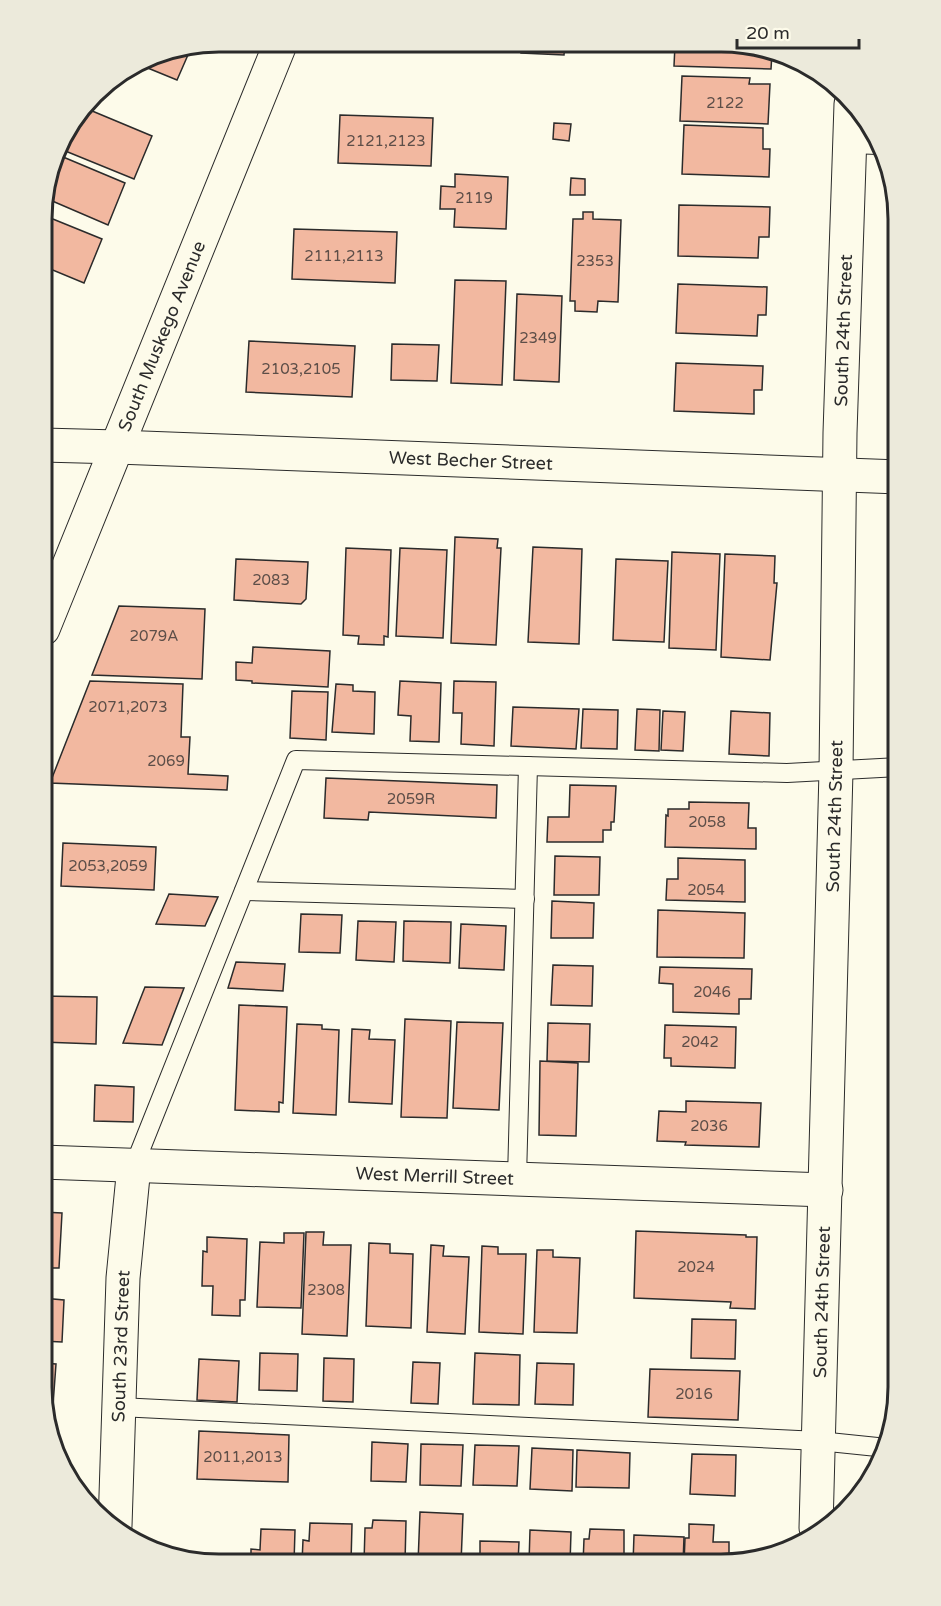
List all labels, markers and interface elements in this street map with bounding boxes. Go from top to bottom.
scale bar [737,12,858,50]
text: 20 m [746,22,790,44]
house number: 2122 [706,94,744,112]
house number: 2121,2123 [346,132,426,150]
house number: 2119 [455,189,493,207]
street label: South Muskego Avenue [113,238,210,435]
house number: 2111,2113 [304,247,384,265]
house number: 2353 [576,252,614,270]
street label: South 24th Street [830,254,857,407]
house number: 2349 [519,329,557,347]
house number: 2103,2105 [261,360,341,378]
street label: West Becher Street [388,446,553,475]
house number: 2083 [252,571,290,589]
house number: 2079A [130,627,178,645]
house number: 2071,2073 [88,698,168,716]
street label: South 24th Street [822,740,847,893]
house number: 2069 [147,752,185,770]
house number: 2059R [387,790,435,808]
house number: 2058 [688,813,726,831]
house number: 2053,2059 [68,857,148,875]
house number: 2054 [687,881,725,899]
house number: 2046 [693,983,731,1001]
house number: 2042 [681,1033,719,1051]
house number: 2036 [690,1117,728,1135]
street label: West Merrill Street [355,1162,514,1190]
street label: South 24th Street [809,1226,835,1378]
house number: 2024 [677,1258,715,1276]
street label: South 23rd Street [107,1269,135,1423]
house number: 2308 [307,1281,345,1299]
house number: 2016 [675,1385,713,1403]
house number: 2011,2013 [203,1448,283,1466]

